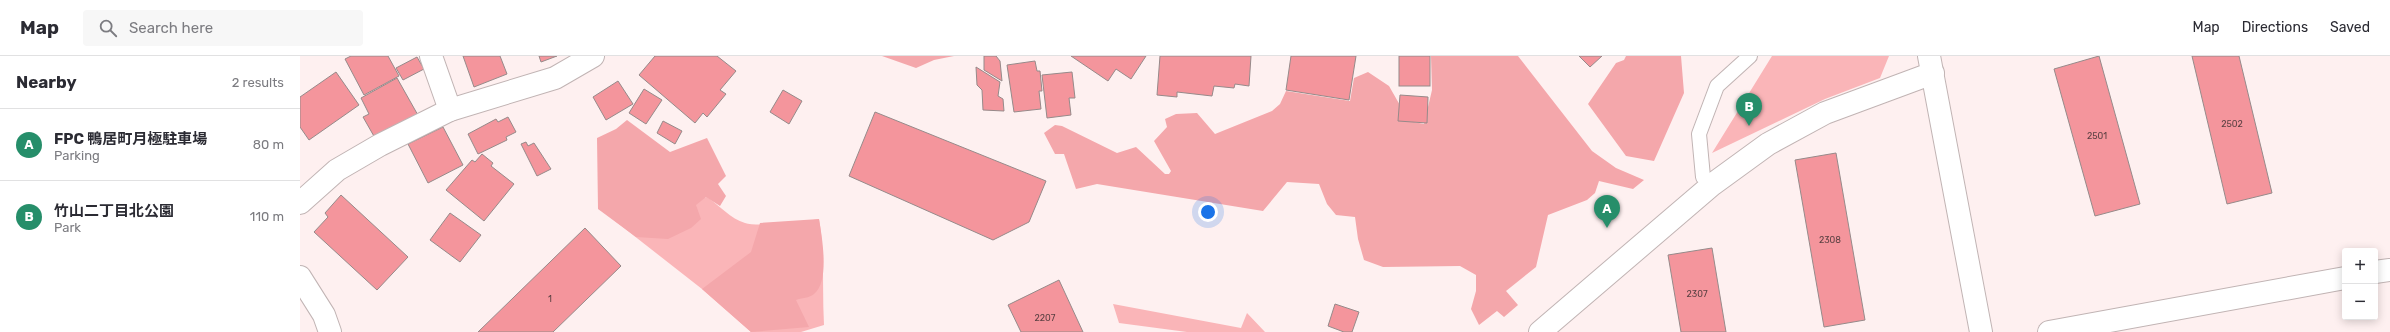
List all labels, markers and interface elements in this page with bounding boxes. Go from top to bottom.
search box [83,10,363,46]
text: Map [20,16,59,39]
icon: search [97,17,119,39]
text: Search here [129,19,213,37]
text: Map [2193,19,2220,36]
text: Directions [2242,19,2308,36]
text: Saved [2330,19,2370,36]
text: Nearby [16,72,77,92]
text: 2 results [232,75,284,90]
pin: B [1736,93,1762,126]
house number: 2502 [2221,119,2243,129]
text: FPC 鴨居町月極駐車場 [54,130,207,148]
house number: 2501 [2087,131,2107,141]
text: A [24,137,34,152]
text: 80 m [253,137,284,152]
text: Parking [54,148,100,163]
pin: A [1594,195,1620,228]
text: 竹山二丁目北公園 [54,202,174,220]
your location [1198,202,1218,222]
text: B [24,209,34,224]
text: 110 m [250,209,284,224]
text: Park [54,220,81,235]
house number: 2308 [1819,235,1841,245]
map controls [2342,248,2378,320]
button: + [2342,248,2378,284]
button: − [2342,284,2378,320]
house number: 2307 [1686,289,1708,299]
house number: 1 [548,294,552,304]
house number: 2207 [1035,313,1056,323]

